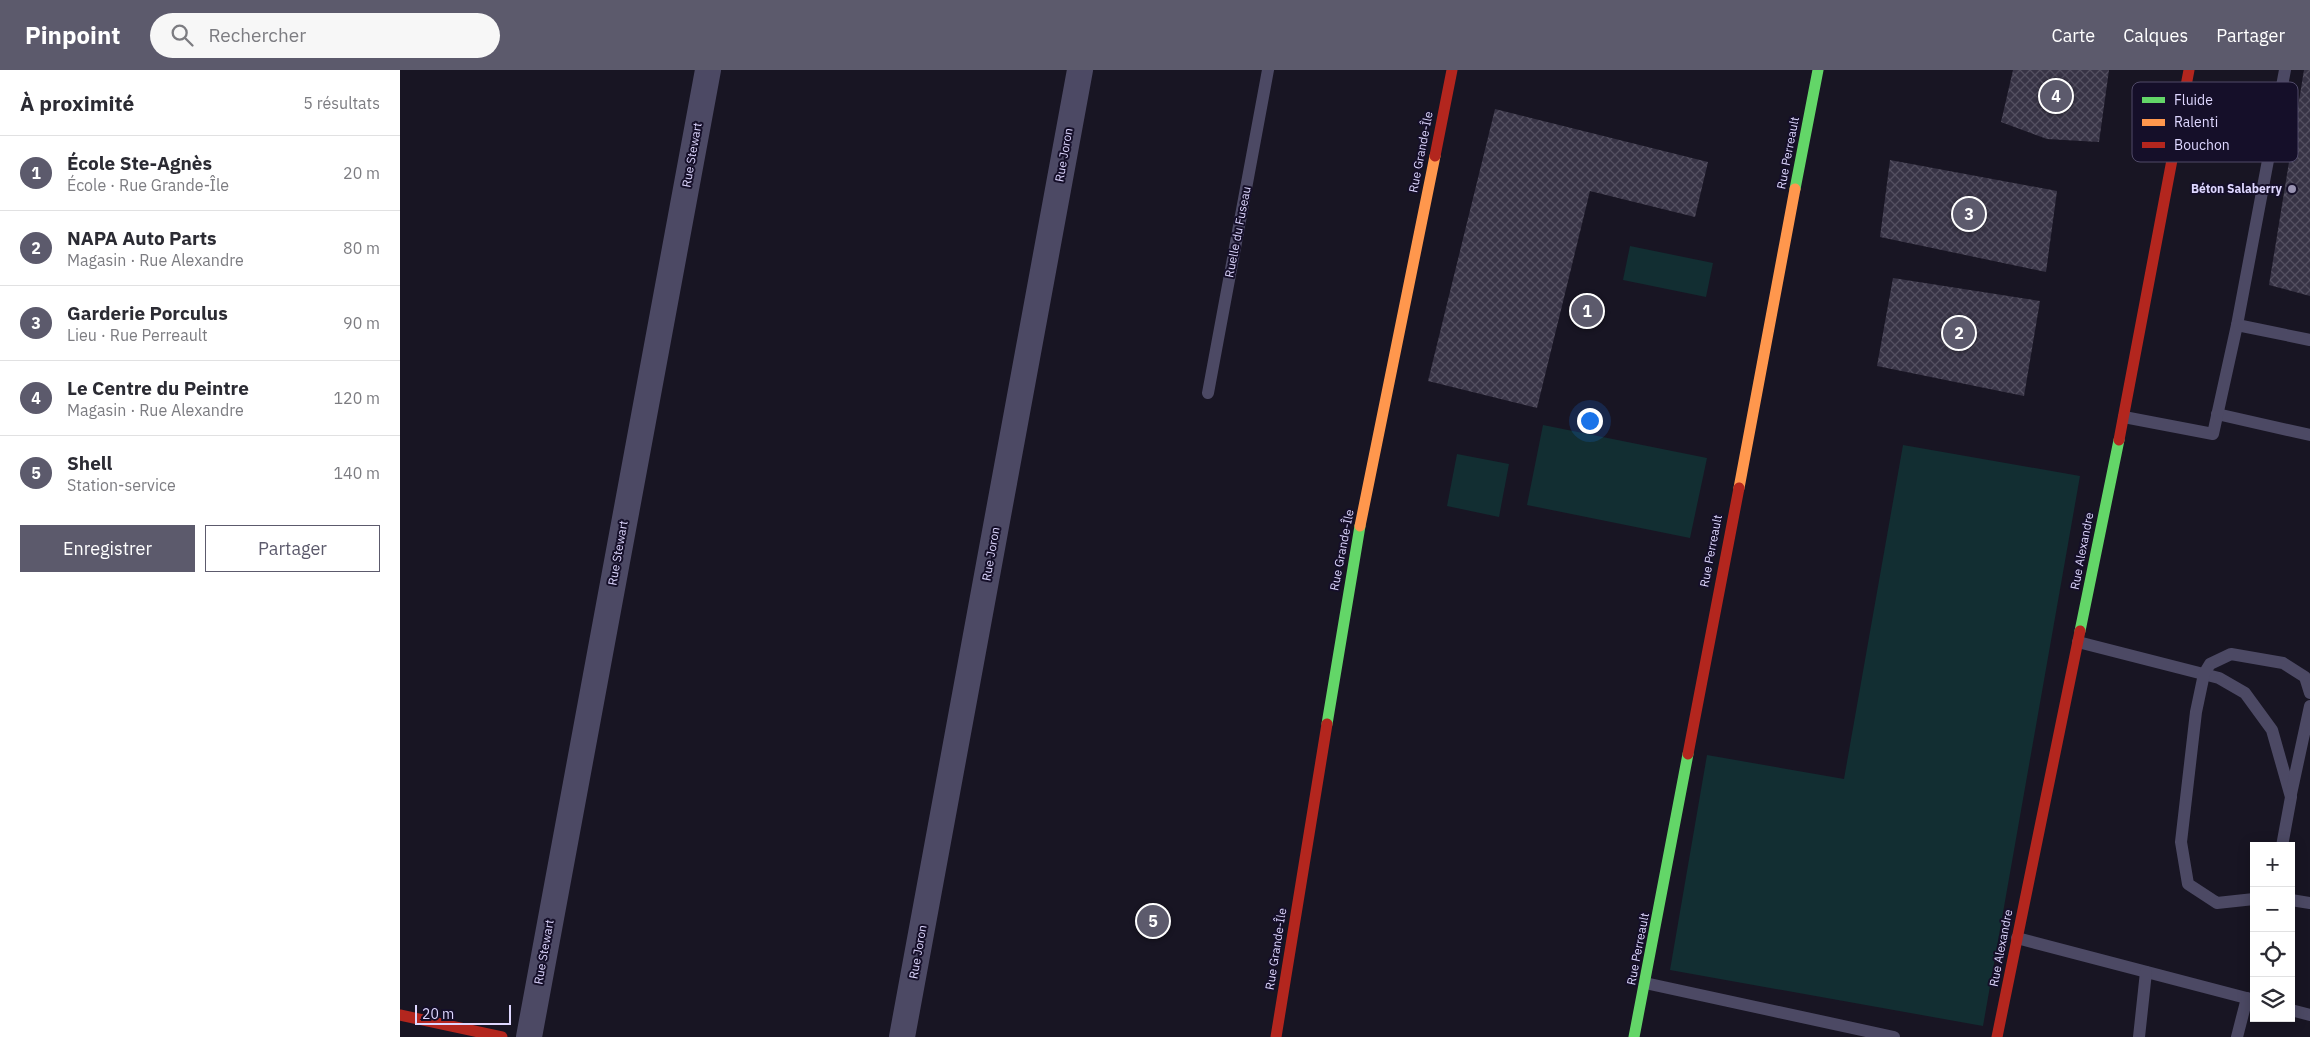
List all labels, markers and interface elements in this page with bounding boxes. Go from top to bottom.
search box [150,13,500,58]
text: Pinpoint [25,19,120,51]
icon: search [168,21,196,49]
text: Rechercher [208,23,306,47]
text: Carte [2052,24,2095,47]
text: Calques [2123,24,2188,47]
text: Partager [2216,24,2285,47]
pin: 4 [2040,77,2072,115]
legend [2132,82,2298,162]
text: À proximité [20,89,134,117]
text: Fluide [2174,91,2213,109]
text: 5 résultats [303,93,380,113]
street label: Rue Grande-Île [1405,110,1436,194]
text: Ralenti [2174,113,2218,131]
street label: Rue Perreault [1773,115,1802,190]
street label: Rue Stewart [678,121,705,189]
street label: Rue Joron [1051,127,1076,183]
text: Bouchon [2174,136,2230,154]
text: École Ste-Agnès [67,151,212,175]
text: 1 [31,163,41,183]
text: 20 m [343,163,380,183]
text: École · Rue Grande-Île [67,175,229,195]
place label: Béton Salaberry [2191,181,2283,196]
marker: Béton Salaberry [2286,183,2298,195]
street label: Ruelle du Fuseau [1221,185,1254,279]
pin: 3 [1953,195,1985,233]
text: NAPA Auto Parts [67,226,217,250]
text: 2 [31,238,41,258]
text: 80 m [343,238,380,258]
text: Magasin · Rue Alexandre [67,250,244,270]
pin: 1 [1571,292,1603,330]
text: Garderie Porculus [67,301,228,325]
text: 3 [31,313,41,333]
text: 90 m [343,313,380,333]
pin: 2 [1943,314,1975,352]
text: Lieu · Rue Perreault [67,325,208,345]
text: Le Centre du Peintre [67,376,249,400]
text: 4 [31,388,41,408]
text: 120 m [333,388,380,408]
text: Magasin · Rue Alexandre [67,400,244,420]
your location [1577,408,1603,434]
text: Shell [67,451,112,475]
text: 5 [31,463,41,483]
text: 140 m [333,463,380,483]
text: Station-service [67,475,176,495]
street label: Rue Grande-Île [1326,508,1357,592]
street label: Rue Alexandre [2067,511,2096,591]
street label: Rue Perreault [1696,513,1725,588]
street label: Rue Stewart [604,519,631,587]
button: Enregistrer [20,525,195,572]
button: Partager [205,525,380,572]
street label: Rue Joron [978,526,1003,582]
map controls [2250,842,2295,1022]
button: + [2250,842,2295,887]
button: − [2250,887,2295,932]
pin: 5 [1137,902,1169,940]
street label: Rue Grande-Île [1262,907,1289,991]
street label: Rue Alexandre [1986,908,2015,988]
street label: Rue Perreault [1623,911,1652,986]
street label: Rue Stewart [530,918,557,986]
street label: Rue Joron [905,924,930,980]
button: locate [2250,932,2295,977]
button: layers [2250,977,2295,1022]
scale bar [415,1002,511,1025]
text: 20 m [422,1005,454,1023]

